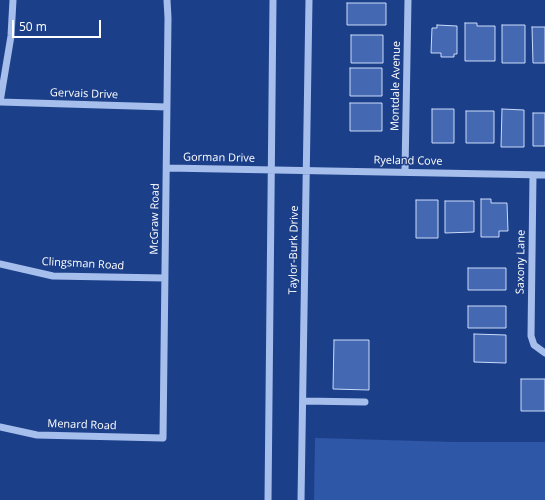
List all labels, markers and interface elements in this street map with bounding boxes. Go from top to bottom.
scale bar [14,12,103,38]
text: 50 m [19,18,47,35]
street label: Montdale Avenue [389,41,403,131]
street label: Gervais Drive [50,86,118,102]
street label: Gorman Drive [183,151,255,165]
street label: Ryeland Cove [373,154,443,168]
street label: McGraw Road [148,183,162,255]
street label: Taylor-Burk Drive [287,205,301,295]
street label: Saxony Lane [514,230,528,294]
street label: Clingsman Road [41,255,125,273]
street label: Menard Road [47,417,117,433]

